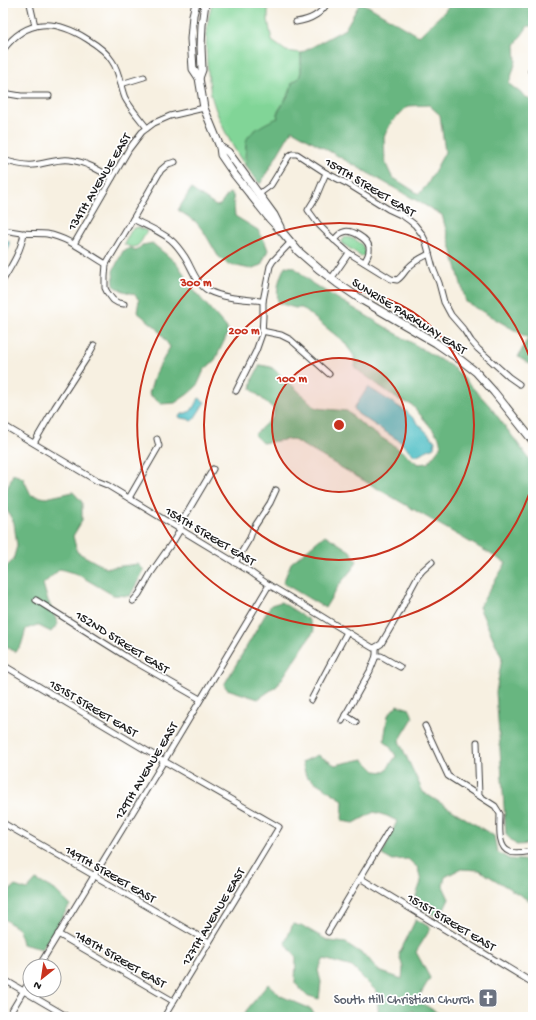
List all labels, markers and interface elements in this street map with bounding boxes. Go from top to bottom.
street label: 134TH AVENUE EAST [65,130,136,234]
street label: 159TH STREET EAST [321,155,419,222]
street label: SUNRISE PARKWAY EAST [348,276,470,359]
text: 300 m [179,277,212,291]
text: 200 m [229,325,260,339]
text: 100 m [276,373,307,387]
centre of rings [332,418,346,432]
street label: 154TH STREET EAST [161,504,258,571]
street label: 152ND STREET EAST [71,608,172,678]
street label: 151ST STREET EAST [45,676,140,742]
street label: 129TH AVENUE EAST [112,719,183,823]
street label: 149TH STREET EAST [61,843,159,908]
street label: 127TH AVENUE EAST [179,865,250,970]
street label: 151ST STREET EAST [403,890,498,956]
street label: 148TH STREET EAST [71,927,169,993]
north arrow [22,958,62,998]
text: N [32,978,44,992]
church icon: South Hill Christian Church [477,987,499,1009]
place label: South Hill Christian Church [334,993,474,1008]

